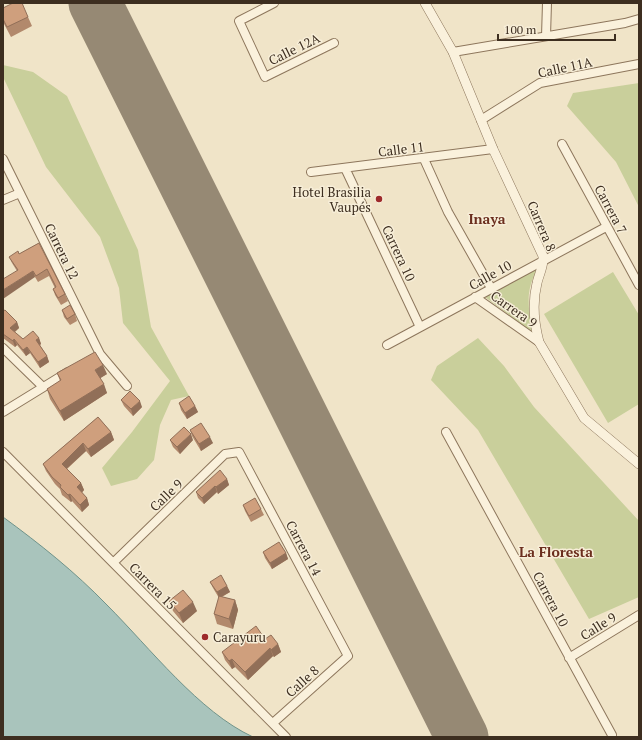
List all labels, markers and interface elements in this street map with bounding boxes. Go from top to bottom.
scale bar [498,16,615,42]
text: 100 m [504,22,537,37]
street label: Calle 12A [265,29,323,69]
street label: Calle 11A [536,52,594,82]
street label: Calle 11 [377,137,425,161]
street label: Carrera 7 [591,181,631,237]
place label: Hotel Brasilia Vaupés [293,183,371,216]
marker: Hotel Brasilia Vaupés [374,194,384,204]
street label: Carrera 8 [523,198,561,254]
district label: Inaya [468,209,506,228]
street label: Carrera 12 [41,220,83,282]
street label: Carrera 10 [378,222,420,284]
street label: Calle 10 [465,256,515,294]
street label: Carrera 9 [487,286,541,332]
street label: Calle 9 [146,475,186,515]
street label: Carrera 14 [282,517,326,579]
district label: La Floresta [519,542,593,561]
street label: Carrera 15 [125,558,181,614]
street label: Carrera 10 [529,568,573,630]
street label: Calle 9 [577,608,620,644]
place label: Carayuru [213,628,267,646]
marker: Carayuru [200,632,210,642]
street label: Calle 8 [281,661,323,701]

